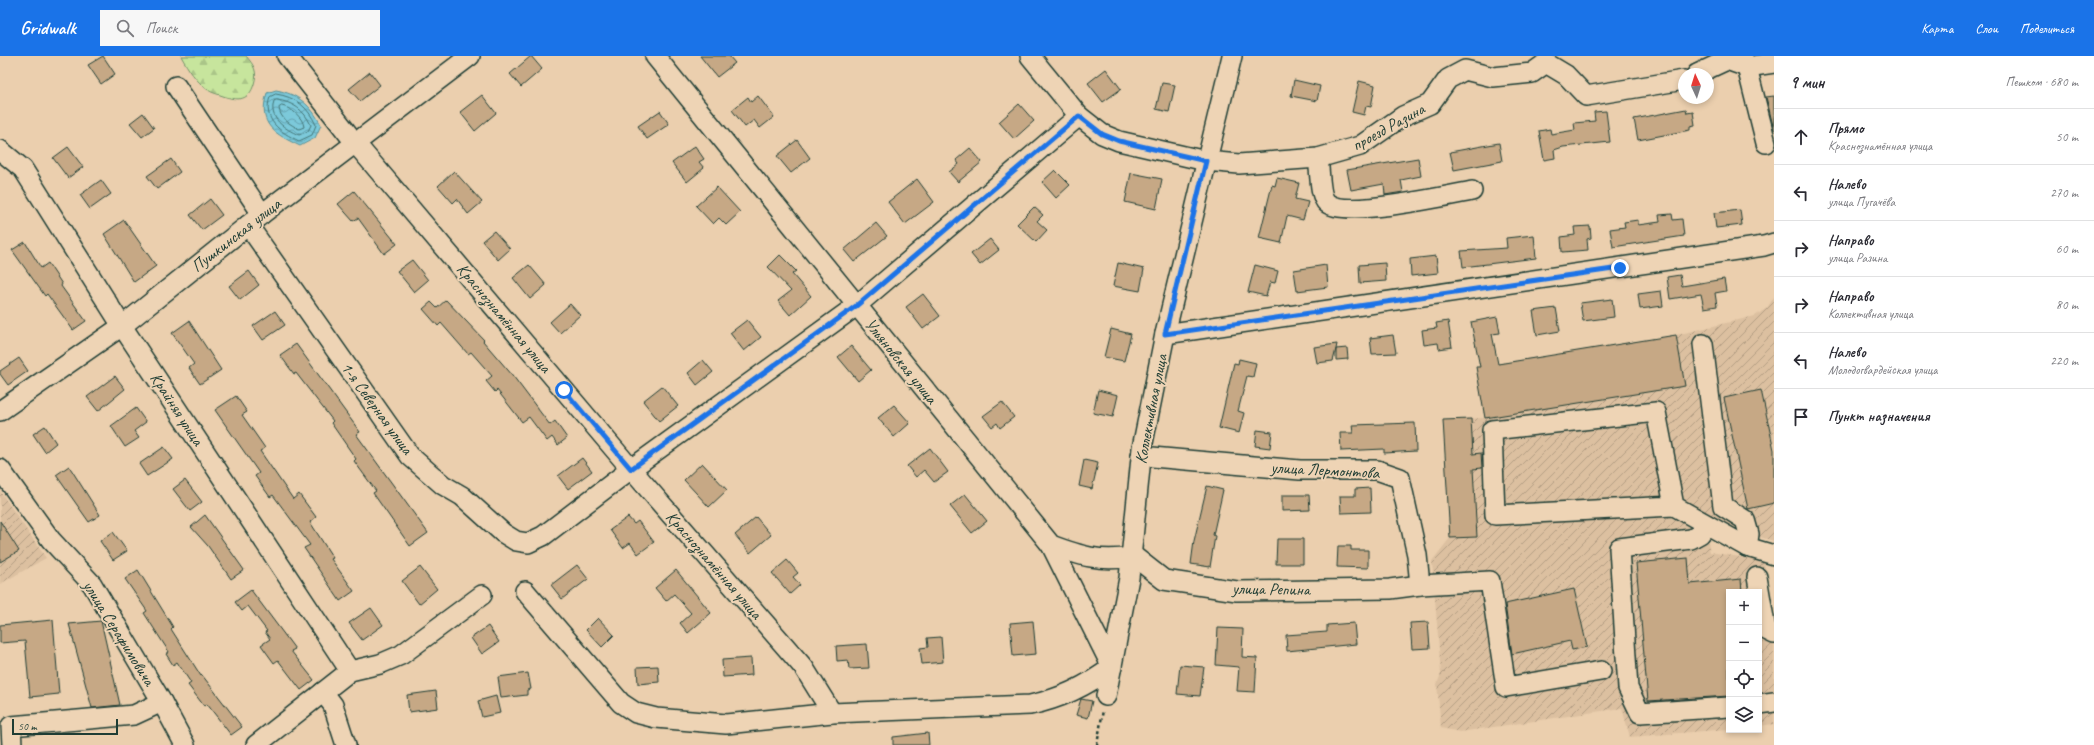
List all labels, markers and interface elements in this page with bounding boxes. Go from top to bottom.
search box [100,10,380,46]
text: Gridwalk [20,16,76,40]
icon: search [114,17,136,39]
text: Поиск [146,19,177,38]
text: Карта [1921,20,1953,37]
text: Слои [1975,20,1998,37]
text: Поделиться [2020,20,2074,37]
north arrow [1678,68,1714,104]
text: 9 мин [1790,72,1824,93]
text: Пешком · 680 m [2005,74,2078,90]
street label: проезд Разина [1348,98,1430,156]
text: Прямо [1828,119,1864,138]
icon: ahead [1790,126,1812,148]
text: 50 m [2056,129,2078,145]
text: Краснознамённая улица [1828,138,1932,154]
text: Налево [1828,175,1866,194]
icon: left [1790,182,1812,204]
text: 270 m [2050,185,2078,201]
street label: Пушкинская улица [187,192,286,277]
text: улица Пугачёва [1828,194,1895,210]
text: Направо [1828,231,1874,250]
icon: right [1790,238,1812,260]
text: 60 m [2056,241,2078,257]
text: улица Разина [1828,250,1887,266]
street label: Краснознамённая улица [451,259,557,379]
route end [1611,259,1629,277]
text: Направо [1828,287,1874,306]
icon: right [1790,294,1812,316]
text: 80 m [2056,297,2078,313]
text: Коллективная улица [1828,306,1913,322]
street label: Ульяновская улица [860,314,943,409]
text: Налево [1828,343,1866,362]
icon: left [1790,350,1812,372]
street label: Коллективная улица [1130,351,1172,465]
text: 220 m [2050,353,2078,369]
street label: 1-я Северная улица [336,358,418,459]
text: Молодогвардейская улица [1828,362,1938,378]
street label: Крайняя улица [146,369,209,450]
route start [555,381,573,399]
icon: arrive [1790,406,1812,428]
text: Пункт назначения [1828,407,1930,426]
street label: улица Лермонтова [1269,457,1381,483]
street label: Краснознамённая улица [661,507,767,625]
street label: улица Серафимовича [78,576,161,691]
street label: улица Репина [1231,578,1312,600]
map controls [1726,589,1762,733]
button: + [1726,589,1762,625]
button: − [1726,625,1762,661]
button: locate [1726,661,1762,697]
button: layers [1726,697,1762,733]
scale bar [12,717,118,736]
text: 50 m [18,719,37,733]

